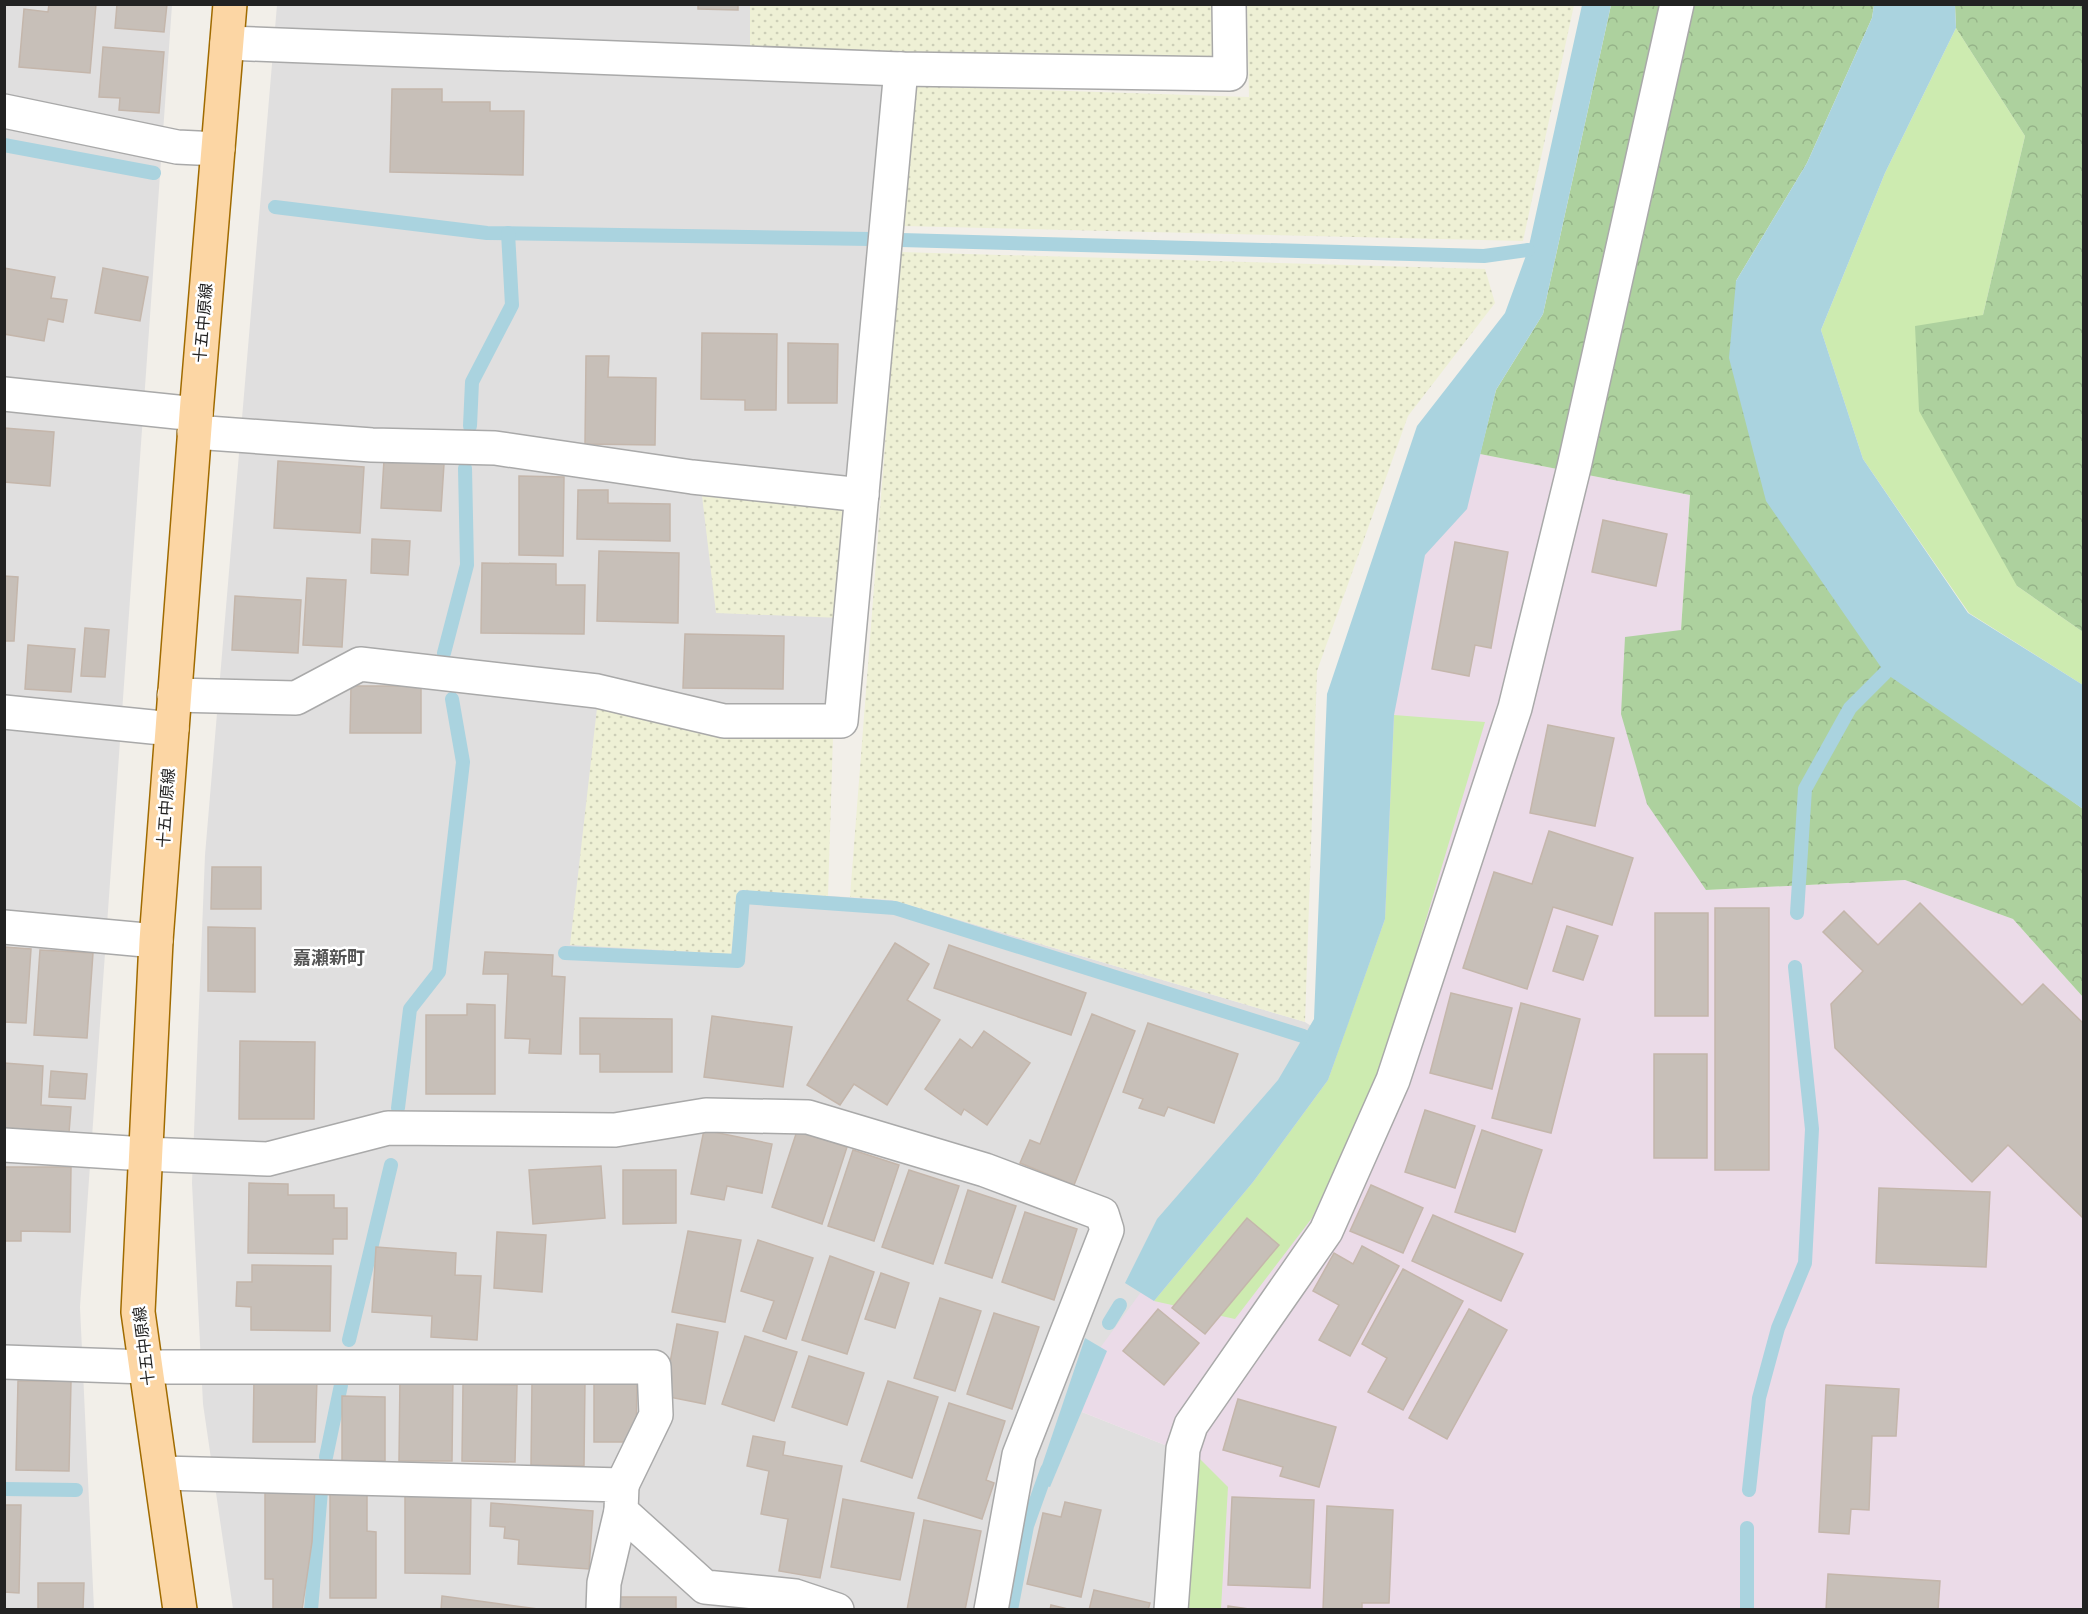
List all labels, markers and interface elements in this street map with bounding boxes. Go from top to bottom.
street label: 十五中原線 [190,282,216,364]
street label: 十五中原線 [154,767,178,849]
district label: 嘉瀬新町 [293,947,365,968]
street label: 十五中原線 [130,1305,158,1387]

